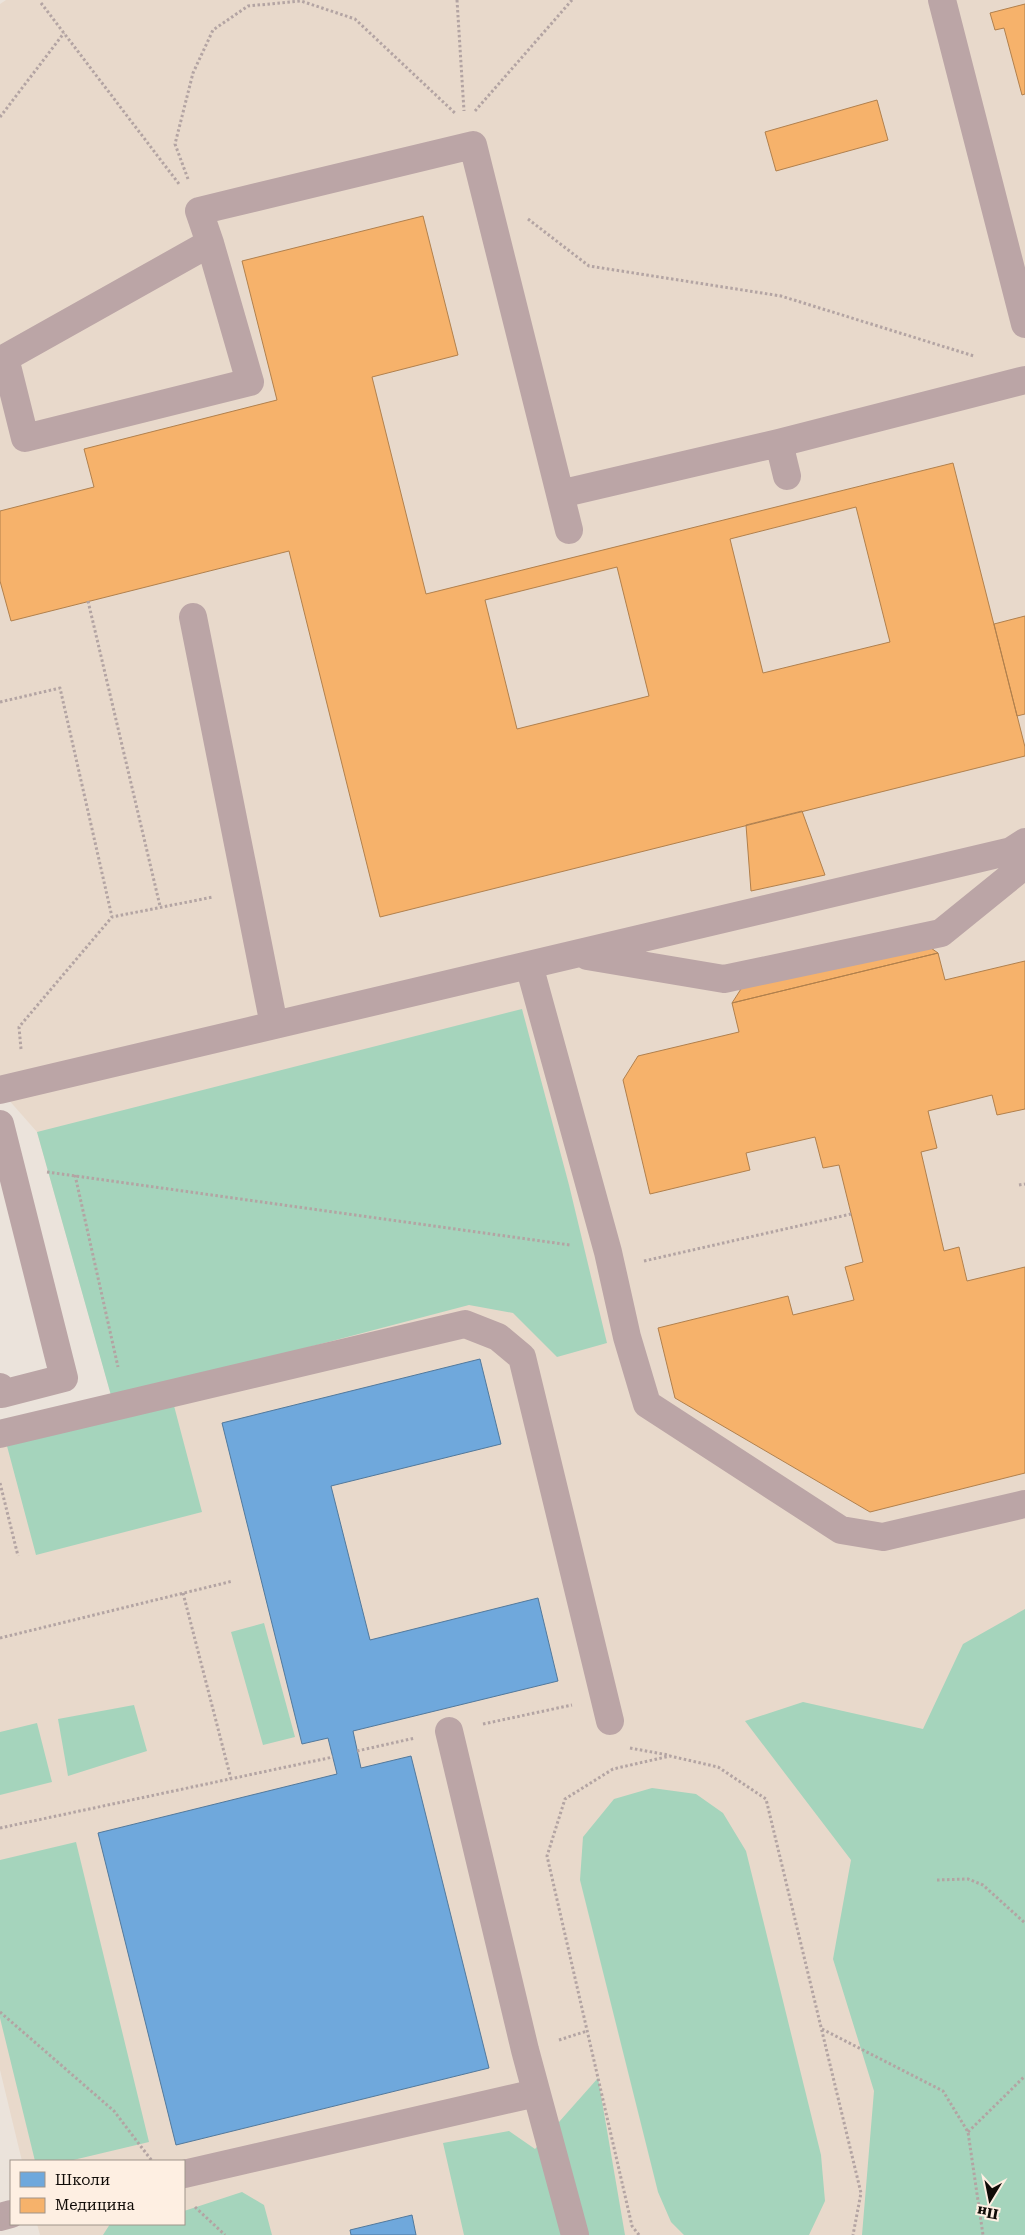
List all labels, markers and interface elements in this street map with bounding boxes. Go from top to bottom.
legend [10,2160,185,2225]
text: Школи [55,2171,110,2189]
north arrow [965,2175,1015,2225]
text: Медицина [55,2196,135,2214]
text: Пн [976,2203,999,2222]

